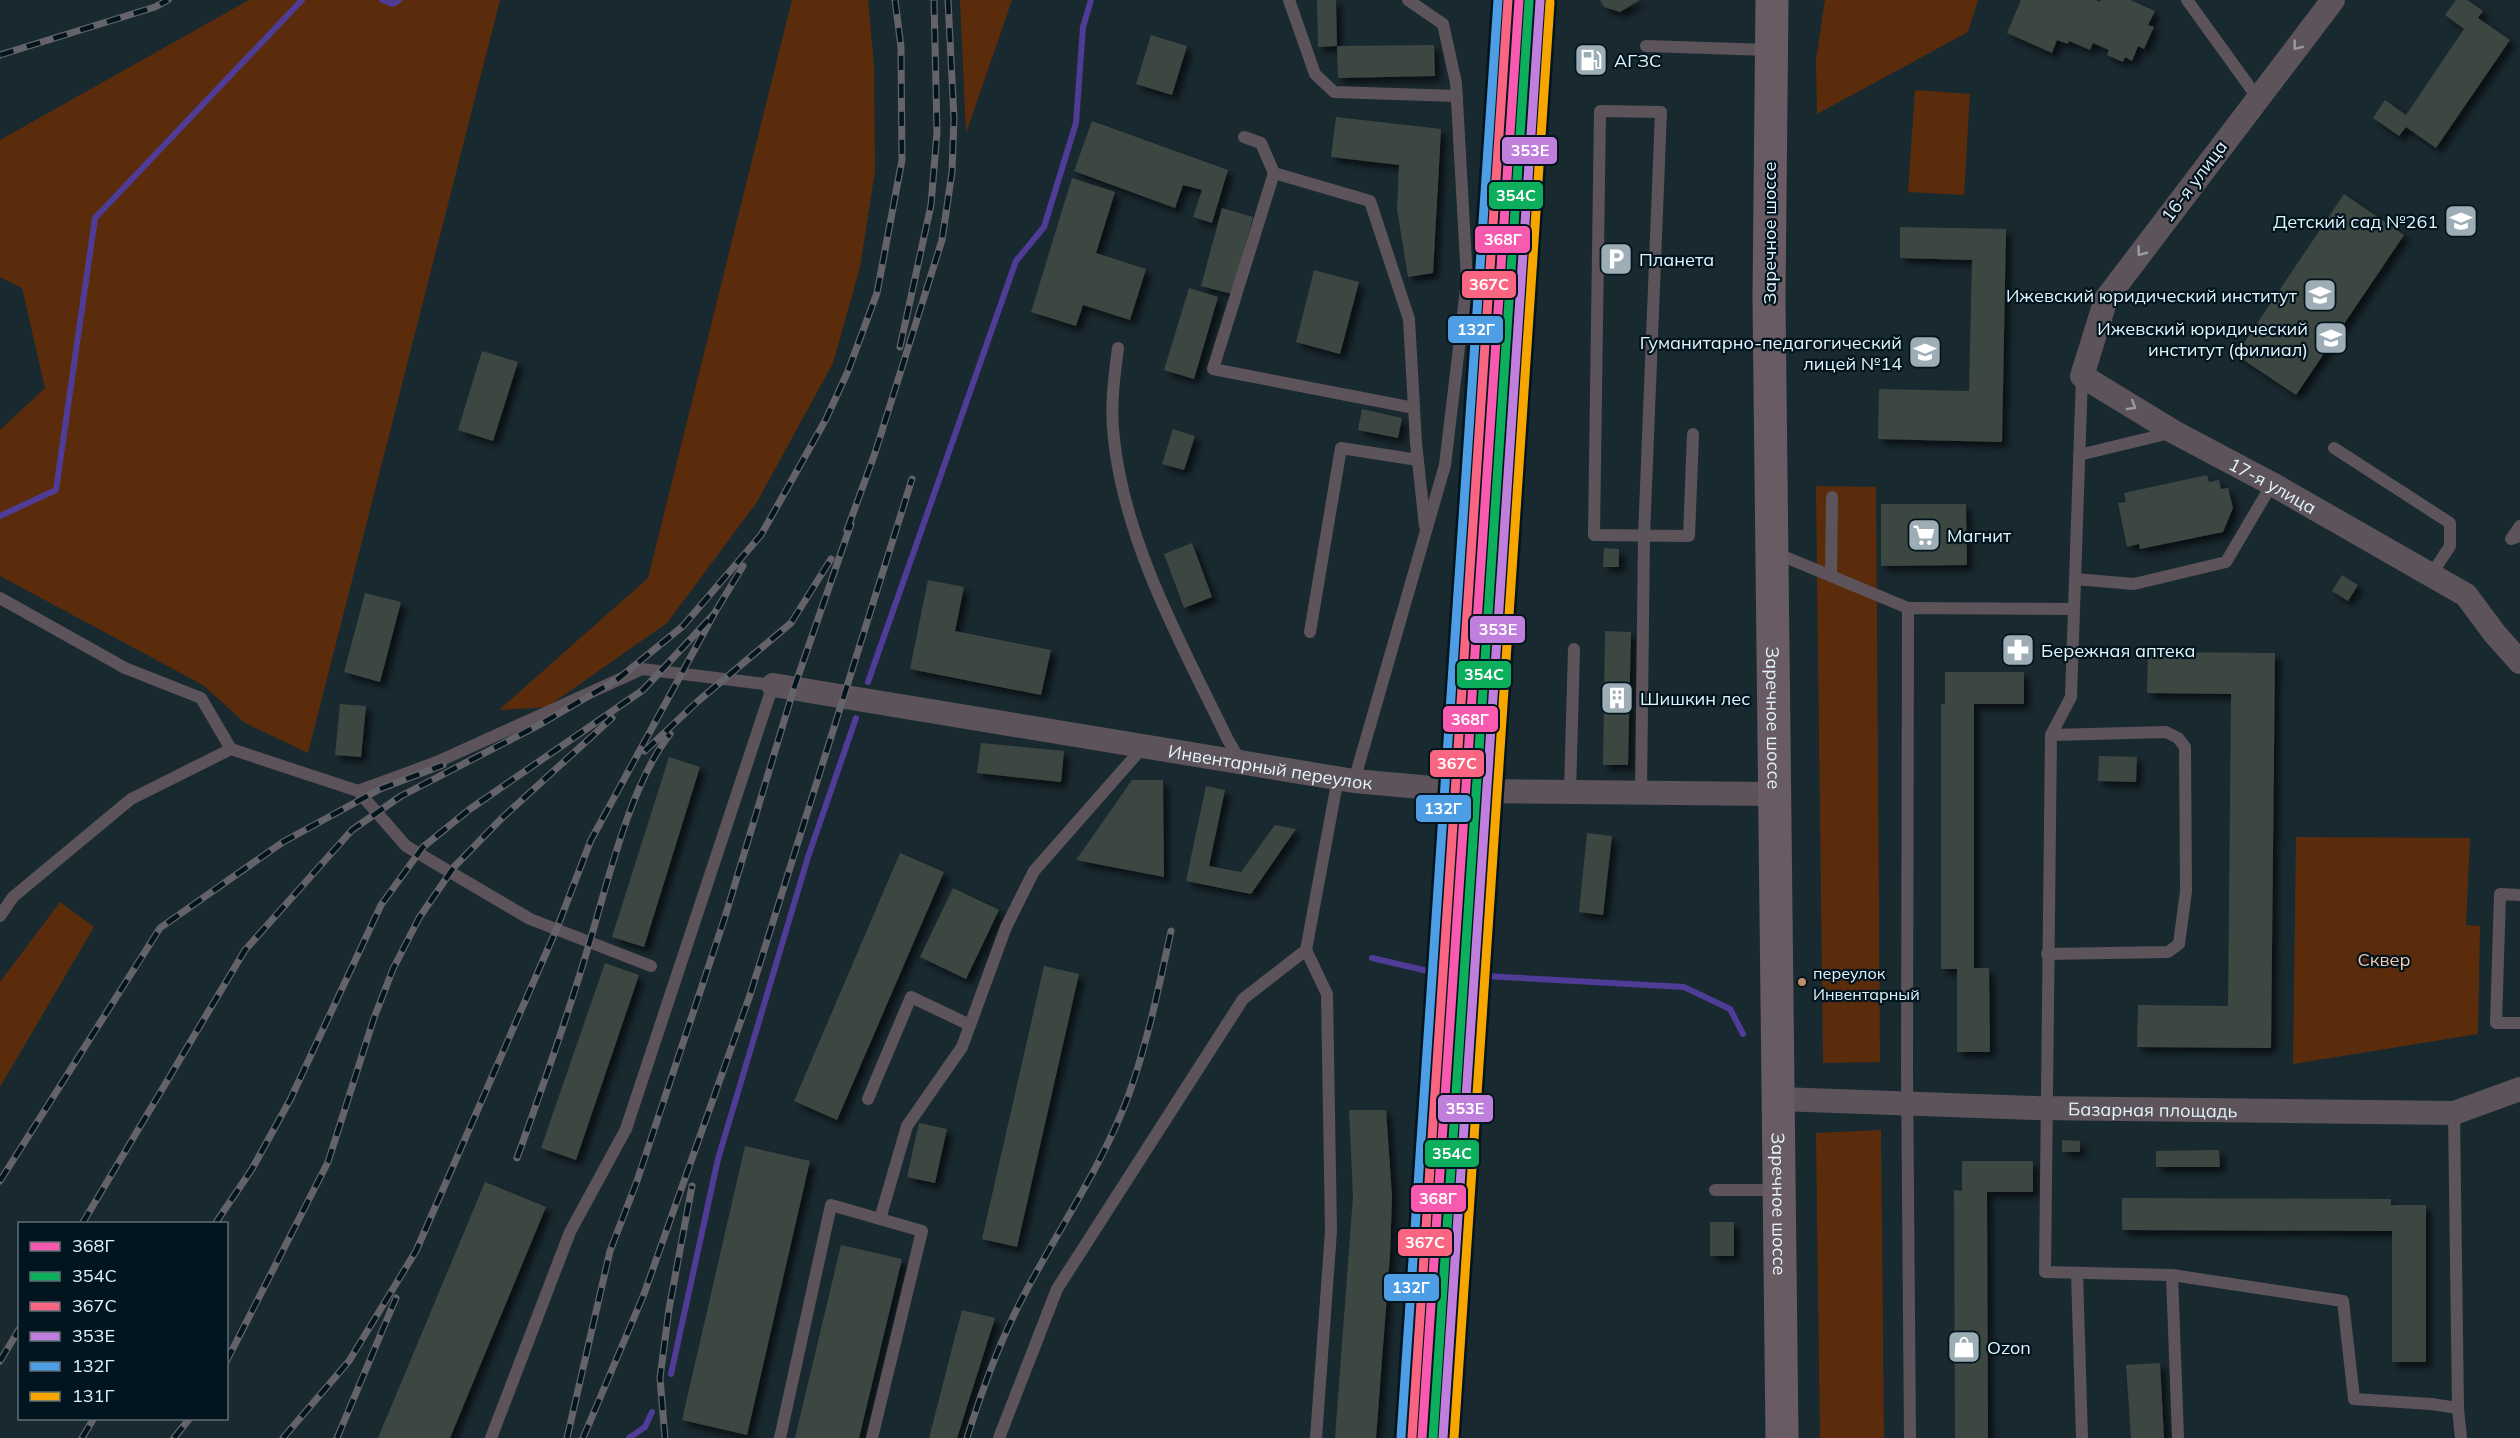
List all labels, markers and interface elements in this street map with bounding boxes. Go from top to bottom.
one-way arrow [2293,39,2304,50]
fuel station icon: АГЗС [1573,42,1609,78]
place label: АГЗС [1614,49,1661,72]
line badge: 353Е [1501,136,1558,165]
street label: 16-я улица [2156,136,2232,226]
text: 353Е [1511,140,1549,160]
street label: Заречное шоссе [1758,161,1781,305]
line badge: 354С [1488,181,1544,210]
text: 354С [1496,185,1536,205]
school or university icon: Детский сад №261 [2443,203,2479,239]
place label: Детский сад №261 [2273,210,2438,233]
line badge: 368Г [1474,225,1531,254]
text: 368Г [1484,229,1522,249]
parking icon: Планета [1598,241,1634,277]
one-way arrow [2137,245,2148,256]
place label: Планета [1639,248,1714,271]
line badge: 367С [1461,270,1517,299]
text: 367С [1469,274,1509,294]
school or university icon: Ижевский юридический институт [2302,277,2338,313]
place label: Ижевский юридический институт [2006,284,2298,307]
line badge: 132Г [1447,315,1504,344]
place label: Ижевский юридический институт (филиал) [2097,317,2308,361]
text: 132Г [1457,319,1495,339]
school or university icon: Ижевский юридический институт (филиал) [2313,320,2349,356]
place label: Гуманитарно-педагогический лицей №14 [1640,331,1902,375]
school or university icon: Гуманитарно-педагогический лицей №14 [1907,334,1943,370]
one-way arrow [2126,399,2136,411]
street label: 17-я улица [2225,452,2321,519]
supermarket icon: Магнит [1906,517,1942,553]
place label: Магнит [1947,524,2012,547]
line badge: 353Е [1469,615,1526,644]
text: 353Е [1479,619,1517,639]
pharmacy icon: Бережная аптека [2000,632,2036,668]
place label: Бережная аптека [2041,639,2195,662]
street label: Заречное шоссе [1761,646,1786,790]
line badge: 354С [1456,660,1512,689]
text: 354С [1464,664,1504,684]
building icon: Шишкин лес [1599,680,1635,716]
place label: Шишкин лес [1640,687,1750,710]
line badge: 368Г [1442,705,1499,733]
text: 368Г [1451,709,1489,729]
street label: Инвентарный переулок [1167,739,1374,794]
line badge: 367С [1429,749,1485,778]
text: 367С [1437,753,1477,773]
line badge: 132Г [1415,794,1472,823]
text: 132Г [1424,798,1462,818]
park label: Сквер [2358,948,2411,971]
place label: переулок Инвентарный [1813,963,1920,1004]
marker: переулок Инвентарный [1796,976,1808,988]
line badge: 353Е [1437,1094,1494,1123]
street label: Базарная площадь [2068,1097,2238,1122]
text: 353Е [1446,1098,1484,1118]
street label: Заречное шоссе [1767,1132,1792,1276]
line badge: 354С [1424,1139,1480,1168]
text: 354С [1432,1143,1472,1163]
line badge: 368Г [1410,1184,1467,1213]
text: 368Г [1419,1188,1457,1208]
legend [18,1222,228,1420]
line badge: 367С [1397,1228,1453,1257]
text: 367С [1405,1232,1445,1252]
text: 368Г [72,1234,114,1257]
text: 354С [72,1264,117,1287]
line badge: 132Г [1383,1273,1440,1302]
text: 132Г [1392,1277,1430,1297]
text: 367С [72,1294,117,1317]
text: 353Е [72,1324,115,1347]
shop icon: Ozon [1946,1329,1982,1365]
place label: Ozon [1987,1336,2031,1359]
text: 132Г [72,1354,114,1377]
text: 131Г [72,1384,114,1407]

